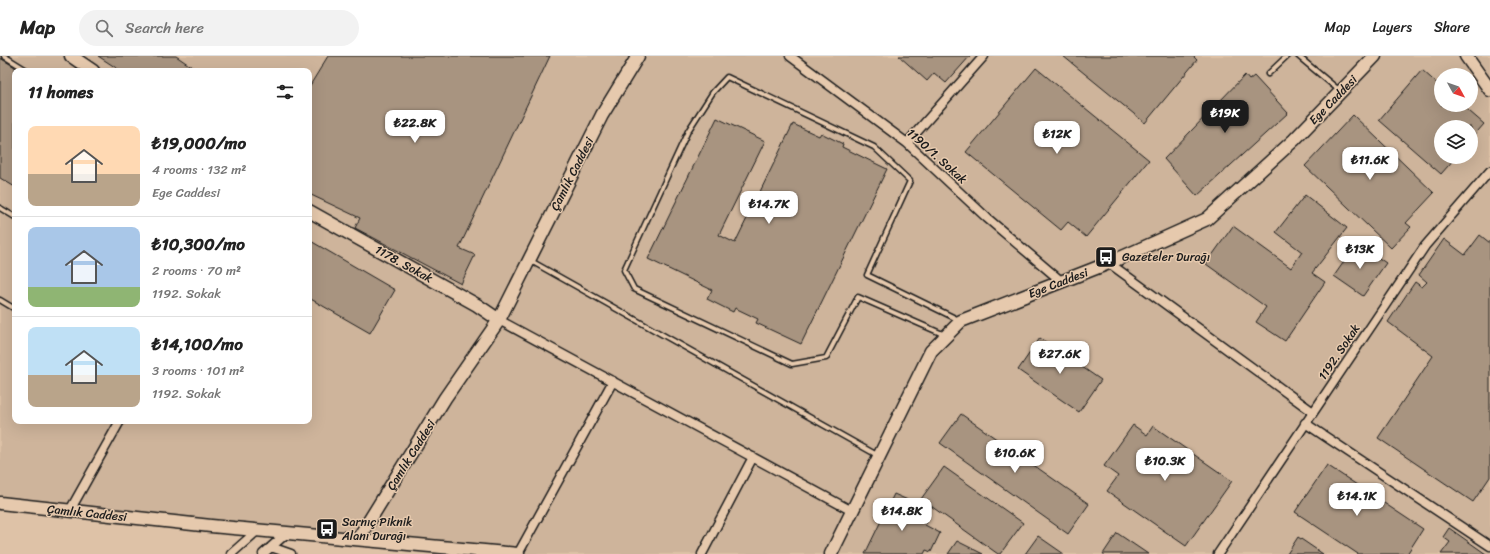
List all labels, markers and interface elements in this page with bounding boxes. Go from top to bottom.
search box [79,10,359,46]
text: Map [20,11,55,44]
text: Search here [125,15,204,41]
text: Map [1325,15,1350,40]
text: Layers [1372,15,1412,40]
text: Share [1434,15,1470,40]
icon: search [93,17,115,39]
north arrow [1434,68,1478,112]
map controls [1434,68,1478,164]
street label: Ege Caddesi [1303,69,1363,130]
text: 11 homes [28,77,93,107]
icon: filters [274,81,296,103]
pin: ₺19K [1201,100,1249,134]
text: ₺19K [1211,101,1239,124]
pin: ₺22.8K [382,110,448,144]
text: ₺22.8K [394,111,436,134]
button: layers [1434,120,1478,164]
pin: ₺12K [1033,121,1081,155]
text: ₺12K [1043,122,1071,145]
street label: 1190/1. Sokak [902,123,973,190]
text: ₺19,000/mo [152,128,246,158]
street label: Çamlık Caddesi [544,133,600,215]
icon: home [60,142,108,190]
pin: ₺11.6K [1337,147,1403,181]
text: ₺11.6K [1351,148,1389,171]
text: 4 rooms · 132 m² [152,158,246,181]
text: Ege Caddesi [152,181,220,204]
pin: ₺14.7K [736,191,802,225]
text: ₺14.7K [749,192,789,215]
text: ₺10,300/mo [152,229,245,259]
pin: ₺13K [1336,236,1384,270]
text: ₺13K [1346,237,1374,260]
street label: 1178. Sokak [371,239,438,289]
icon: home [60,243,108,291]
bus stop icon: Gazeteler Durağı [1093,244,1119,270]
place label: Gazeteler Durağı [1122,246,1210,268]
text: 2 rooms · 70 m² [152,259,241,282]
street label: Ege Caddesi [1025,261,1092,305]
text: 1192. Sokak [152,282,221,305]
street label: 1192. Sokak [1312,319,1366,385]
text: ₺14,100/mo [152,329,243,359]
pin: ₺27.6K [1027,341,1093,375]
text: ₺27.6K [1039,342,1081,365]
icon: home [60,343,108,391]
text: 3 rooms · 101 m² [152,359,244,382]
text: 1192. Sokak [152,382,221,405]
street label: Çamlık Caddesi [380,415,442,495]
pin: ₺10.6K [982,440,1048,474]
text: ₺10.6K [995,441,1035,464]
pin: ₺10.3K [1132,448,1198,482]
text: ₺10.3K [1145,449,1185,472]
pin: ₺14.1K [1324,483,1390,517]
text: ₺14.1K [1338,484,1376,507]
street label: Çamlık Caddesi [46,498,129,528]
pin: ₺14.8K [869,498,935,532]
text: ₺14.8K [882,499,922,522]
place label: Sarnıç Piknik Alanı Durağı [341,511,413,547]
bus stop icon: Sarnıç Piknik Alanı Durağı [314,516,340,542]

